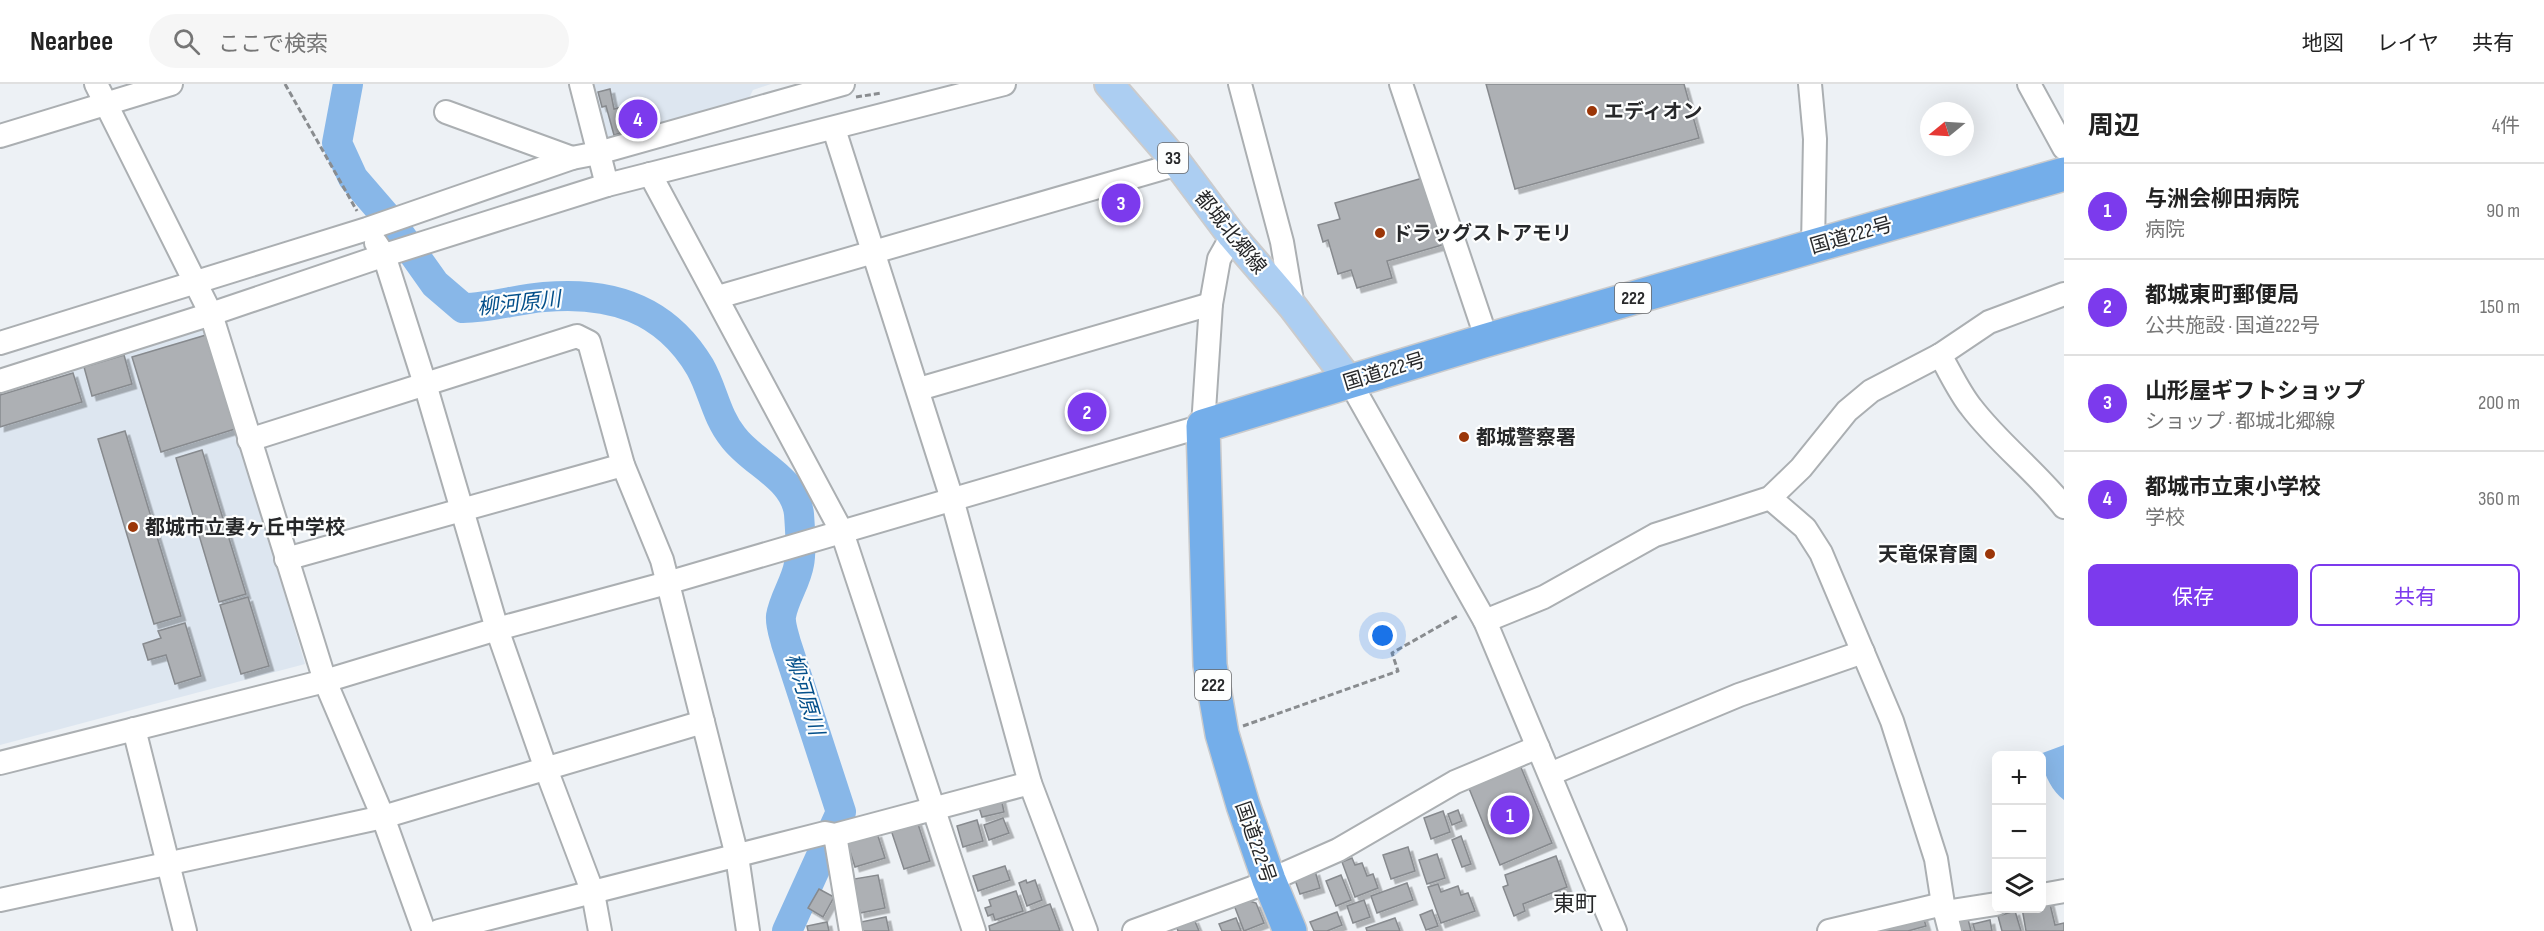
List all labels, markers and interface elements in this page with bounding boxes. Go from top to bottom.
search box [149,14,569,68]
text: Nearbee [30,25,113,58]
icon: search [170,25,203,58]
text: ここで検索 [218,31,328,58]
text: 地図 [2302,31,2344,56]
text: レイヤ [2377,31,2439,56]
text: 共有 [2472,31,2514,56]
pin: 4 [618,96,658,141]
place label: エディオン [1604,100,1703,124]
north arrow [1920,102,1974,156]
marker: エディオン [1585,104,1599,118]
text: 周辺 [2088,111,2140,142]
text: 4件 [2492,114,2520,138]
road number: 33 [1158,143,1188,173]
pin: 3 [1102,180,1140,226]
street label: 都城北郷線 [1189,186,1271,279]
text: 与洲会柳田病院 [2145,186,2299,213]
text: 1 [2104,199,2111,223]
text: 90 m [2486,199,2520,223]
street label: 国道222号 [1807,213,1895,259]
text: 病院 [2145,218,2185,242]
place label: ドラッグストアモリ [1392,222,1572,246]
marker: ドラッグストアモリ [1373,226,1387,240]
text: 都城東町郵便局 [2145,282,2299,309]
road number: 222 [1615,283,1651,313]
water label: 柳河原川 [476,286,564,320]
text: 2 [2103,295,2112,319]
text: 150 m [2480,295,2520,319]
text: 公共施設 · 国道222号 [2145,314,2320,338]
street label: 国道222号 [1340,348,1428,396]
text: 山形屋ギフトショップ [2145,378,2365,405]
pin: 2 [1068,390,1106,434]
text: 3 [2103,391,2112,415]
text: 200 m [2478,391,2520,415]
text: ショップ · 都城北郷線 [2145,410,2335,434]
place label: 都城警察署 [1476,426,1576,450]
marker: 都城警察署 [1457,430,1471,444]
text: 都城市立東小学校 [2145,474,2321,501]
text: 4 [2103,487,2112,511]
text: 360 m [2478,487,2520,511]
text: 学校 [2145,506,2185,530]
place label: 都城市立妻ヶ丘中学校 [145,516,345,540]
marker: 都城市立妻ヶ丘中学校 [126,520,140,534]
place label: 天竜保育園 [1878,543,1978,567]
marker: 天竜保育園 [1983,547,1997,561]
button: 保存 [2088,564,2298,626]
button: 共有 [2310,564,2520,626]
your location [1368,621,1397,650]
water label: 柳河原川 [780,650,829,740]
road number: 222 [1195,670,1231,700]
map controls [1992,751,2046,913]
button: + [1992,751,2046,805]
pin: 1 [1490,792,1530,838]
street label: 国道222号 [1230,798,1280,886]
button: − [1992,805,2046,859]
button: layers [1992,859,2046,913]
district label: 東町 [1553,891,1597,918]

